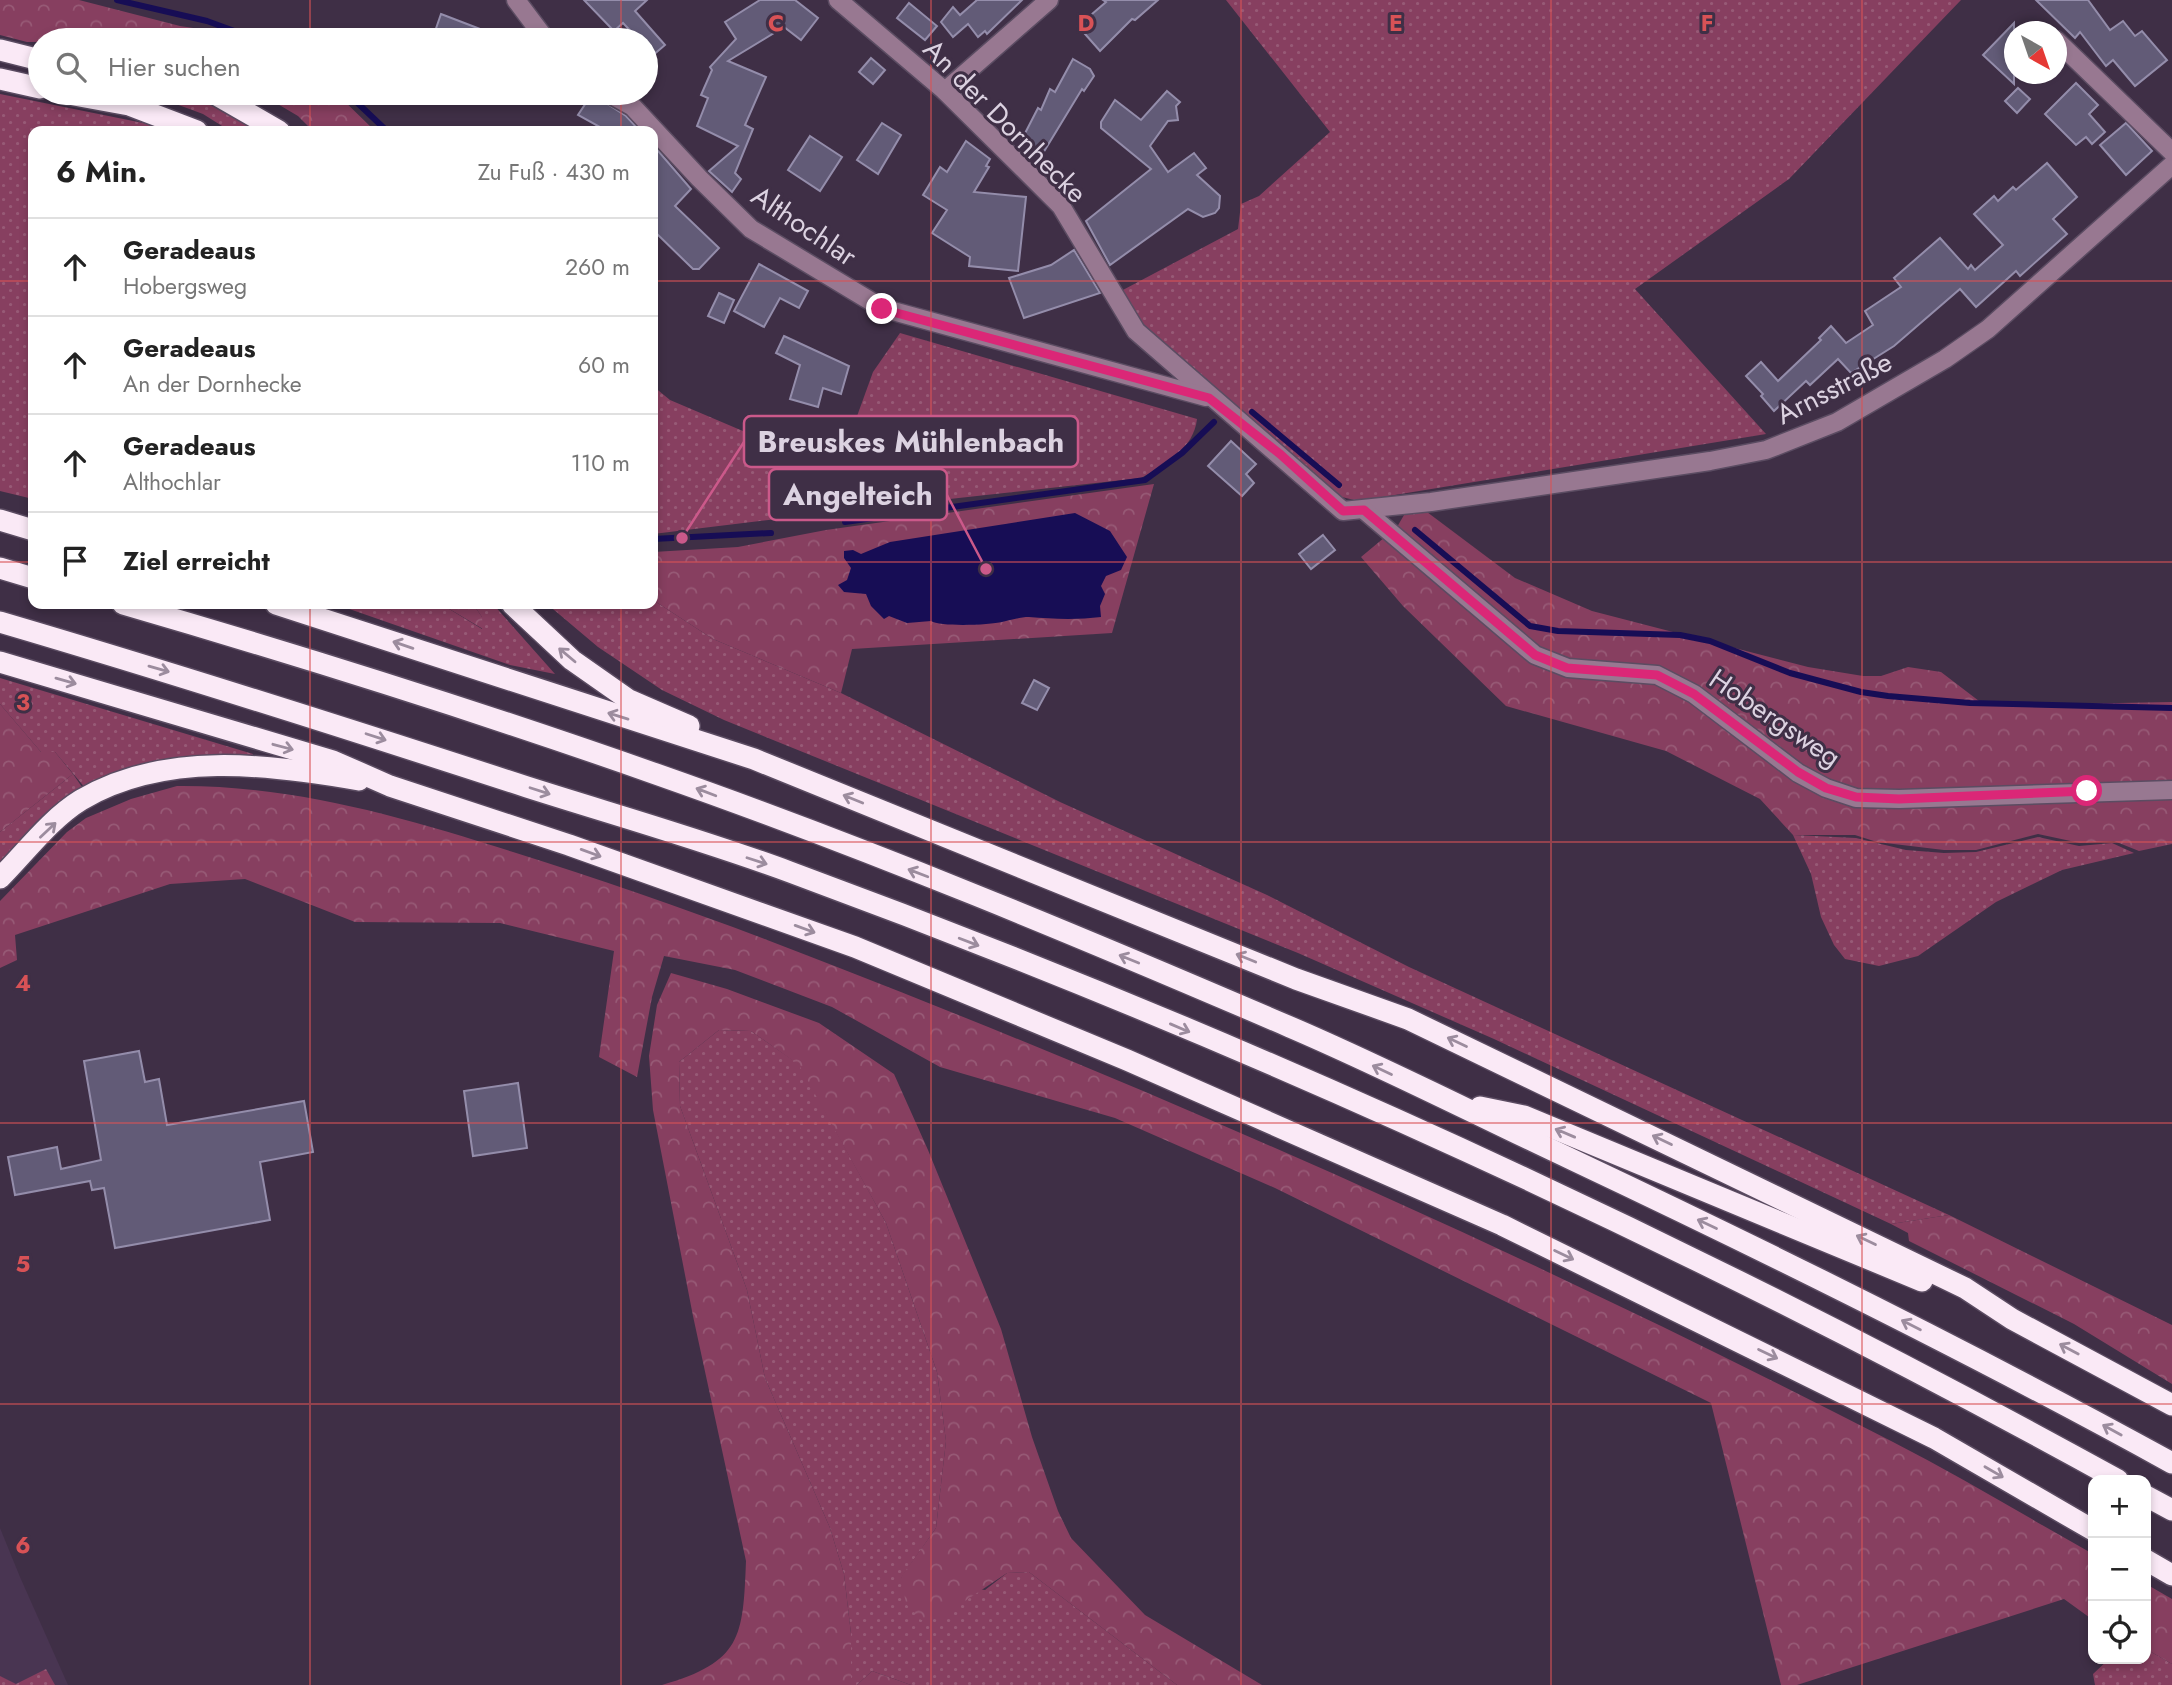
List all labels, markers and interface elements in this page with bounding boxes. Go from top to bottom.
text: C [768,6,784,40]
text: D [1078,6,1095,40]
text: E [1389,6,1403,40]
text: F [1701,6,1713,40]
north arrow [2004,21,2067,84]
search box [28,28,658,105]
street label: An der Dornhecke [914,30,1096,212]
icon: search [52,48,90,86]
text: Hier suchen [108,48,241,86]
text: 6 Min. [56,150,147,193]
text: Zu Fuß · 430 m [478,155,630,189]
street label: Althochlar [743,176,865,277]
text: Geradeaus [123,231,256,269]
icon: ahead [56,248,94,286]
text: 260 m [565,250,630,284]
text: Hobergsweg [123,269,247,303]
route end [866,293,897,324]
text: Geradeaus [123,329,256,367]
street label: Arnsstraße [1769,341,1899,435]
icon: ahead [56,346,94,384]
text: 60 m [578,348,630,382]
text: An der Dornhecke [123,367,302,401]
callout: Breuskes Mühlenbach [744,416,1078,467]
text: Breuskes Mühlenbach [758,420,1064,463]
text: Geradeaus [123,427,256,465]
icon: ahead [56,444,94,482]
text: 110 m [571,446,630,480]
text: Althochlar [123,465,221,499]
callout: Angelteich [769,469,947,520]
text: Angelteich [782,473,933,516]
icon: arrive [56,542,94,580]
text: Ziel erreicht [123,542,270,580]
one-way arrow [392,638,414,650]
one-way arrow [558,647,576,662]
street label: Hobergsweg [1701,659,1849,777]
one-way arrow [148,663,170,676]
one-way arrow [54,676,76,689]
text: 3 [16,685,30,719]
one-way arrow [608,709,630,722]
one-way arrow [365,732,387,744]
one-way arrow [272,741,294,754]
route start [2071,775,2102,806]
one-way arrow [529,785,551,798]
one-way arrow [695,785,717,798]
one-way arrow [843,791,865,804]
one-way arrow [39,821,56,838]
one-way arrow [579,847,601,860]
one-way arrow [745,855,767,868]
one-way arrow [908,866,930,879]
one-way arrow [794,924,816,936]
one-way arrow [958,936,980,949]
one-way arrow [1235,951,1257,964]
one-way arrow [1119,952,1140,965]
text: 4 [15,966,31,1000]
one-way arrow [1169,1022,1190,1035]
one-way arrow [1447,1035,1468,1048]
one-way arrow [1372,1063,1393,1076]
one-way arrow [1554,1126,1576,1139]
one-way arrow [1652,1133,1673,1147]
one-way arrow [1697,1216,1718,1230]
one-way arrow [1856,1233,1877,1246]
text: 5 [16,1247,30,1281]
one-way arrow [1553,1248,1574,1262]
one-way arrow [1901,1317,1922,1331]
one-way arrow [2059,1342,2079,1356]
one-way arrow [1757,1347,1778,1361]
one-way arrow [2102,1423,2123,1437]
one-way arrow [1983,1465,2003,1479]
map controls [2088,1475,2151,1664]
button: + [2088,1475,2151,1538]
text: 6 [15,1528,31,1562]
button: − [2088,1538,2151,1601]
button: locate [2088,1601,2151,1664]

